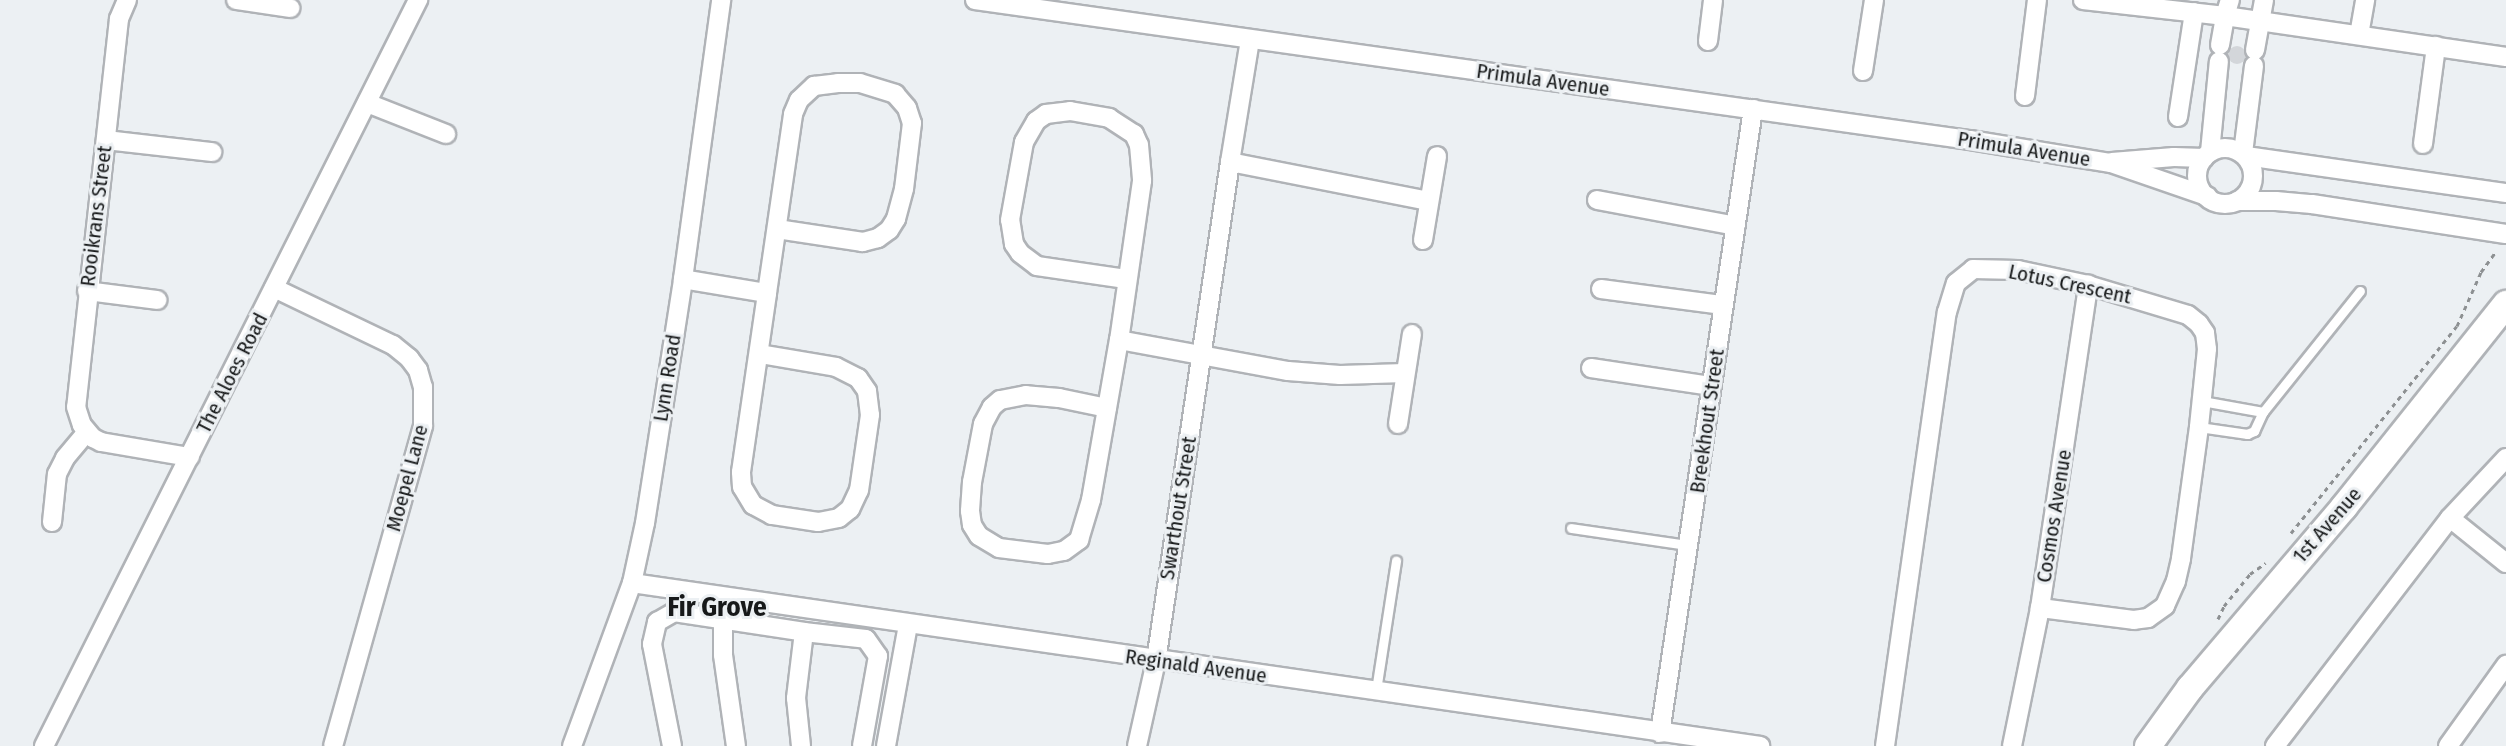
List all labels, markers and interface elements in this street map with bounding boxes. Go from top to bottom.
street label: Primula Avenue [1475,58,1611,102]
street label: Primula Avenue [1956,126,2092,172]
street label: Rooikrans Street [75,144,117,288]
street label: Lotus Crescent [2006,259,2134,309]
street label: The Aloes Road [191,309,273,437]
street label: Lynn Road [648,333,686,423]
street label: Breekhout Street [1684,347,1730,495]
street label: Moepel Lane [381,422,433,534]
street label: Swarthout Street [1154,434,1202,582]
street label: Cosmos Avenue [2031,448,2077,584]
street label: 1st Avenue [2287,482,2367,568]
district label: Fir Grove [667,592,767,624]
street label: Reginald Avenue [1124,644,1268,688]

